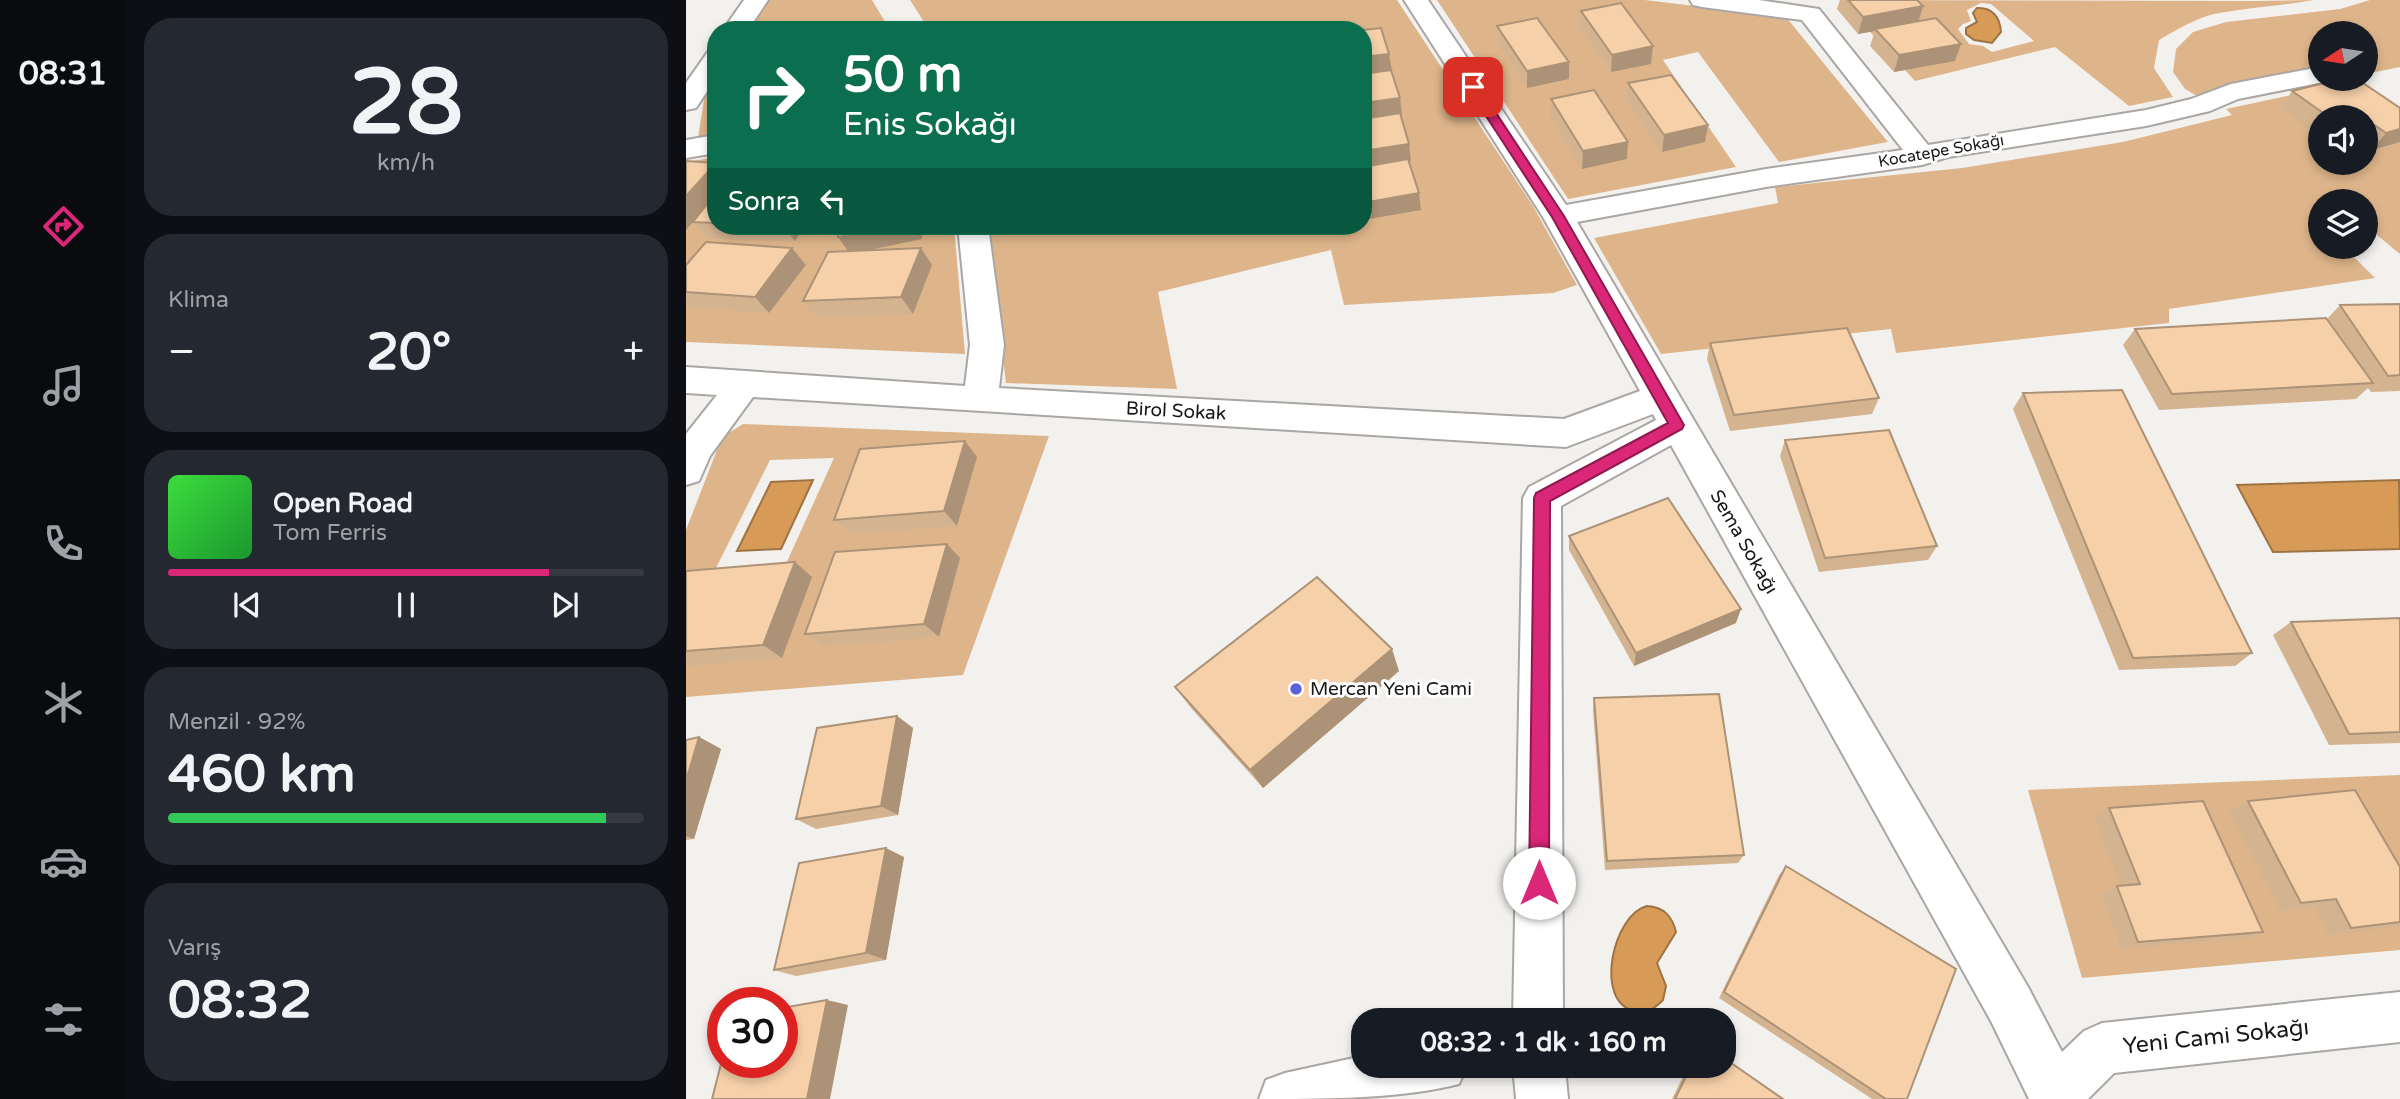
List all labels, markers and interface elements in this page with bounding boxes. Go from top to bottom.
north arrow [2308,21,2378,91]
map controls [2308,21,2378,259]
text: 50 m [843,46,962,105]
text: 28 [349,48,463,158]
icon: right [728,49,819,140]
text: 08:31 [19,55,107,93]
pin [1443,57,1503,117]
icon: arrive [1454,68,1492,106]
button: sound [2308,105,2378,175]
text: Enis Sokağı [843,106,1017,144]
street label: Kocatepe Sokağı [1877,130,2005,172]
text: km/h [377,149,435,177]
icon: left [814,182,852,220]
text: Sonra [728,186,800,217]
button: layers [2308,189,2378,259]
icon: directions [39,202,88,251]
text: Klima [168,286,229,314]
text: 20° [366,321,451,384]
text: − [168,329,195,375]
text: + [623,329,644,375]
icon: music [39,361,88,410]
street label: Birol Sokak [1125,397,1227,425]
street label: Sema Sokağı [1705,486,1783,598]
text: Open Road [273,488,413,519]
icon: phone [39,519,88,568]
text: Tom Ferris [273,519,387,547]
icon: previous [228,586,266,624]
icon: pause [387,586,425,624]
icon: next [546,586,584,624]
icon: climate [39,678,88,727]
place label: Mercan Yeni Cami [1310,678,1472,700]
marker: Mercan Yeni Cami [1288,681,1304,697]
text: Menzil · 92% [168,708,305,736]
text: 460 km [168,743,356,806]
icon: car [39,837,88,886]
position arrow [1502,846,1576,920]
text: Varış [168,934,221,962]
text: 08:32 [168,969,312,1032]
speed limit sign: 30 [707,987,798,1078]
icon: filters [39,995,88,1044]
street label: Yeni Cami Sokağı [2122,1013,2310,1061]
text: 08:32 · 1 dk · 160 m [1421,1027,1666,1058]

